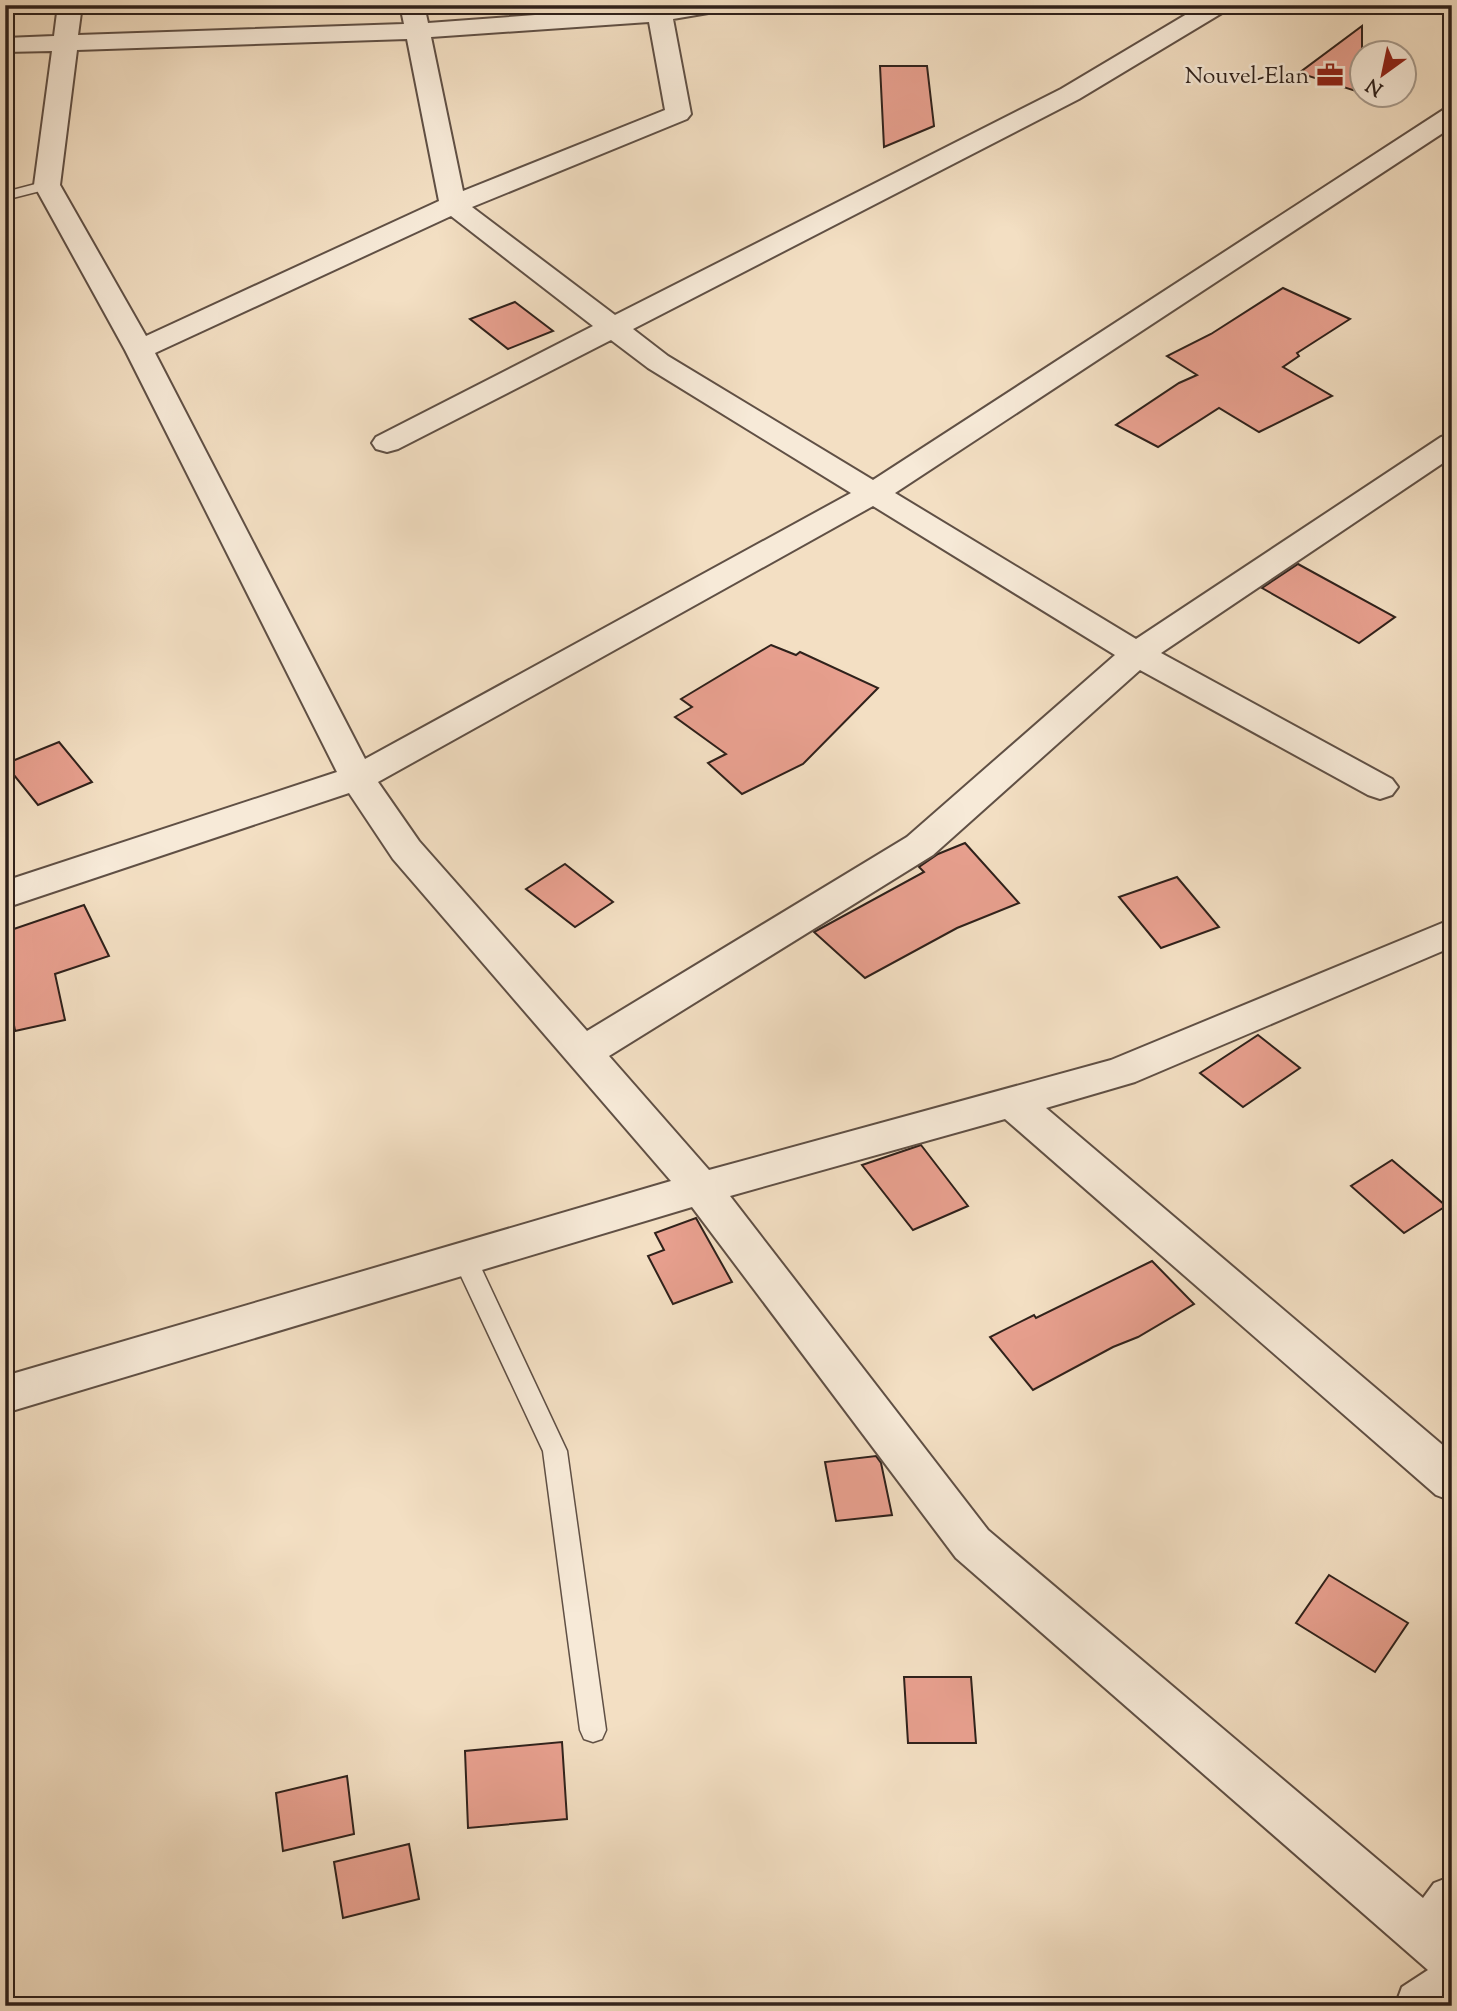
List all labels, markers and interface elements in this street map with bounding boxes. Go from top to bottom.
north arrow [1348,38,1418,108]
office icon: Nouvel-Elan [1315,60,1345,90]
place label: Nouvel-Elan [1185,61,1309,94]
text: N [1361,71,1389,102]

